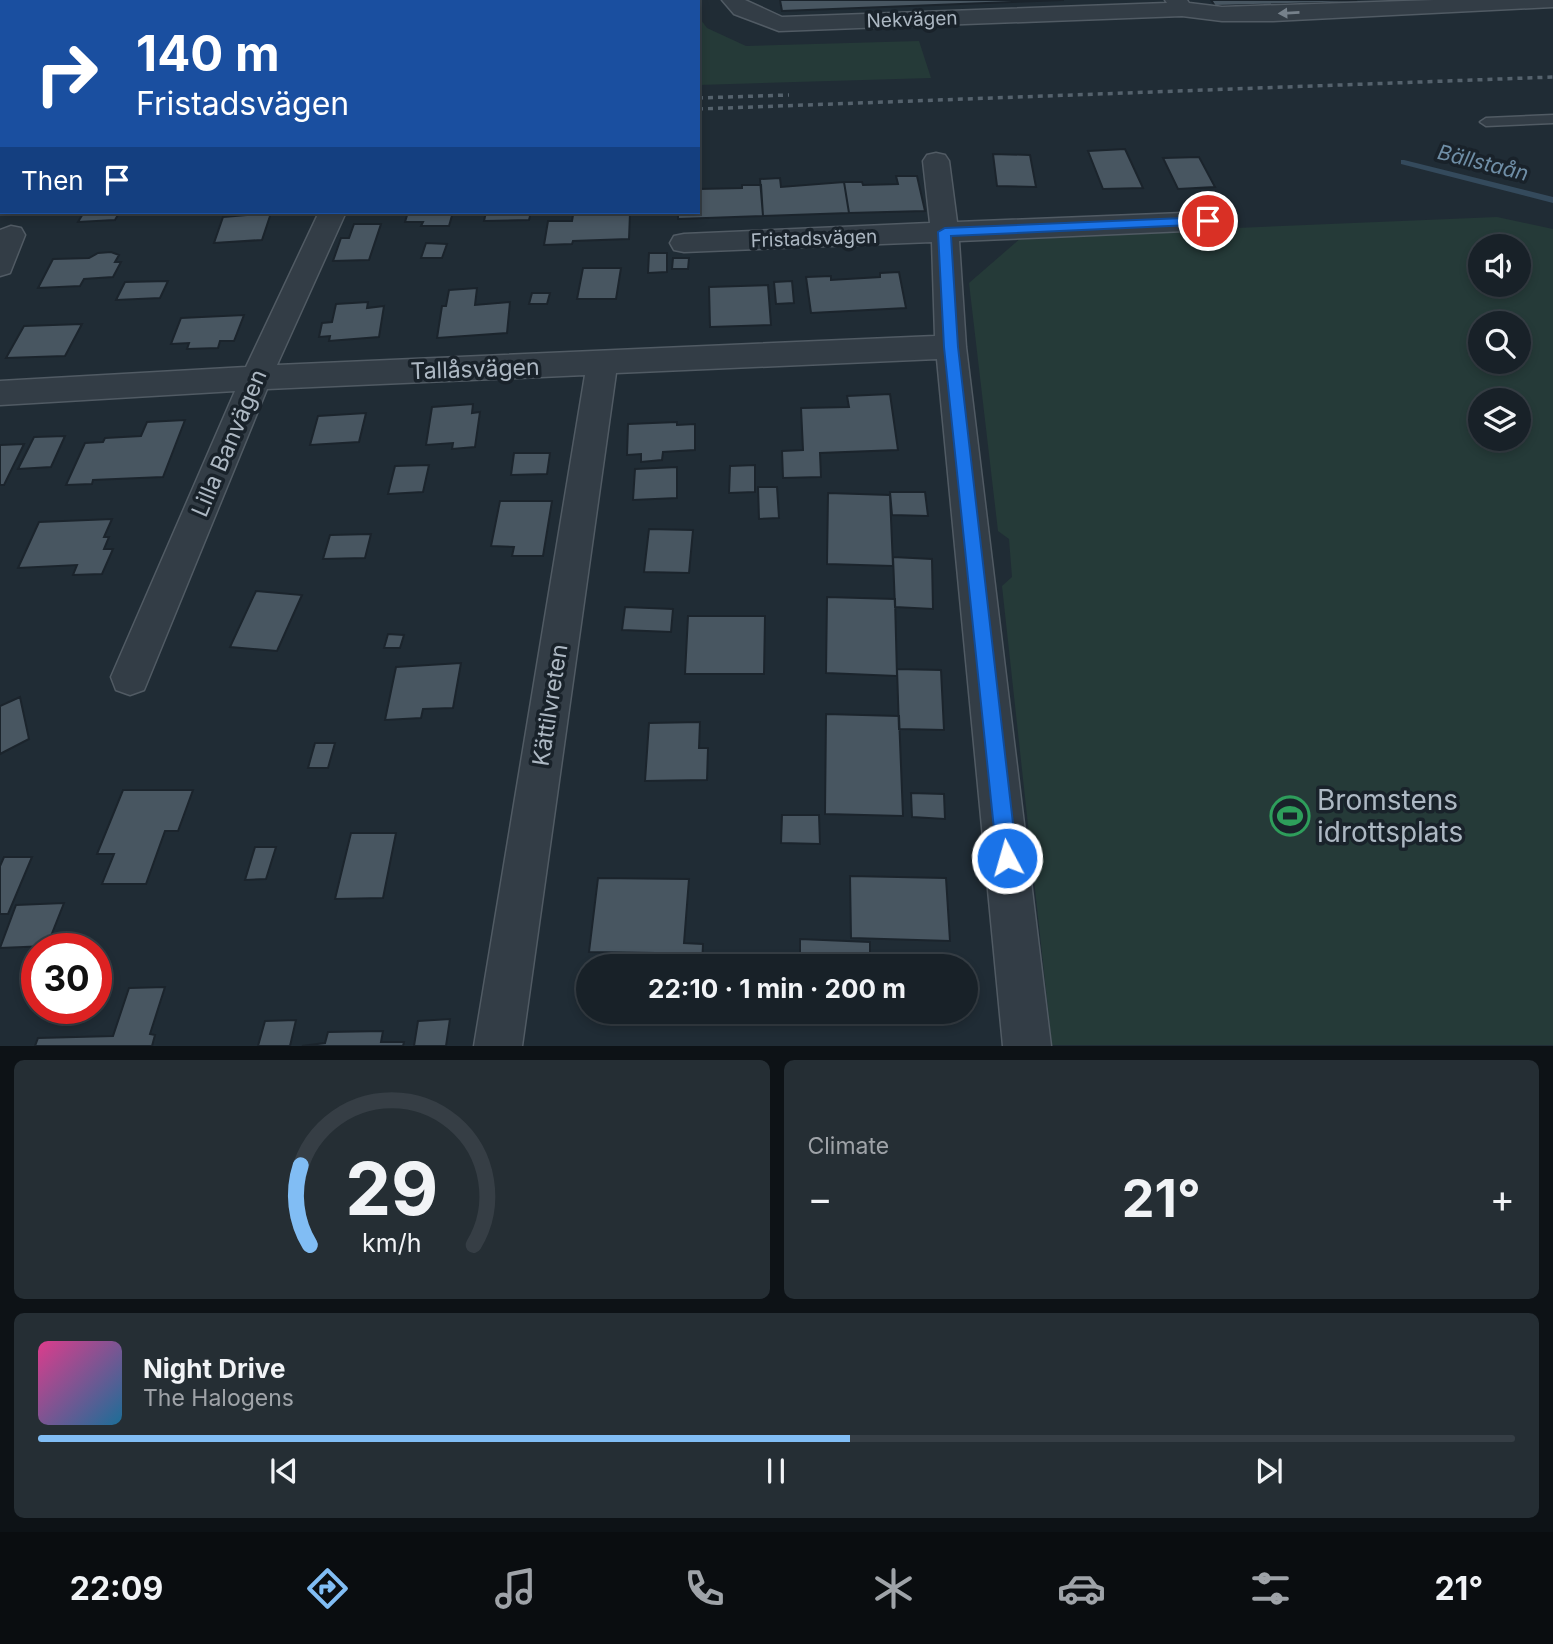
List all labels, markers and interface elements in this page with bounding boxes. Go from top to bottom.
street label: Nekvägen [866,6,958,33]
one-way arrow [1278,7,1300,18]
text: 140 m [136,24,280,83]
icon: right [21,28,112,119]
text: Fristadsvägen [136,84,349,123]
water label: Bällstaån [1435,139,1531,186]
icon: arrive [98,161,136,199]
text: Then [21,165,84,196]
pin [1178,191,1238,251]
icon: arrive [1189,202,1227,240]
street label: Fristadsvägen [750,225,878,252]
map controls [1468,234,1531,451]
button: sound [1468,234,1531,297]
button: search [1468,311,1531,374]
street label: Tallåsvägen [410,353,540,385]
street label: Lilla Banvägen [185,365,273,521]
button: layers [1468,388,1531,451]
street label: Kättilvreten [527,642,573,768]
place label: Bromstens idrottsplats [1317,783,1463,849]
sports icon: Bromstens idrottsplats [1269,795,1311,837]
position arrow [970,821,1044,895]
speed limit sign: 30 [21,933,112,1024]
text: 22:10 · 1 min · 200 m [648,973,906,1004]
text: Climate [808,1132,889,1160]
text: 29 [345,1145,438,1234]
text: 21° [1122,1167,1201,1230]
text: − [808,1175,833,1221]
text: + [1490,1175,1515,1221]
text: km/h [362,1228,421,1258]
text: Night Drive [143,1353,285,1384]
text: The Halogens [143,1384,294,1412]
icon: previous [265,1452,303,1490]
icon: pause [757,1452,795,1490]
icon: next [1250,1452,1288,1490]
icon: directions [303,1564,352,1613]
icon: music [491,1564,540,1613]
icon: phone [680,1564,729,1613]
icon: climate [869,1564,918,1613]
icon: car [1057,1564,1106,1613]
icon: filters [1246,1564,1295,1613]
text: 22:09 [70,1569,163,1608]
text: 21° [1434,1569,1483,1608]

